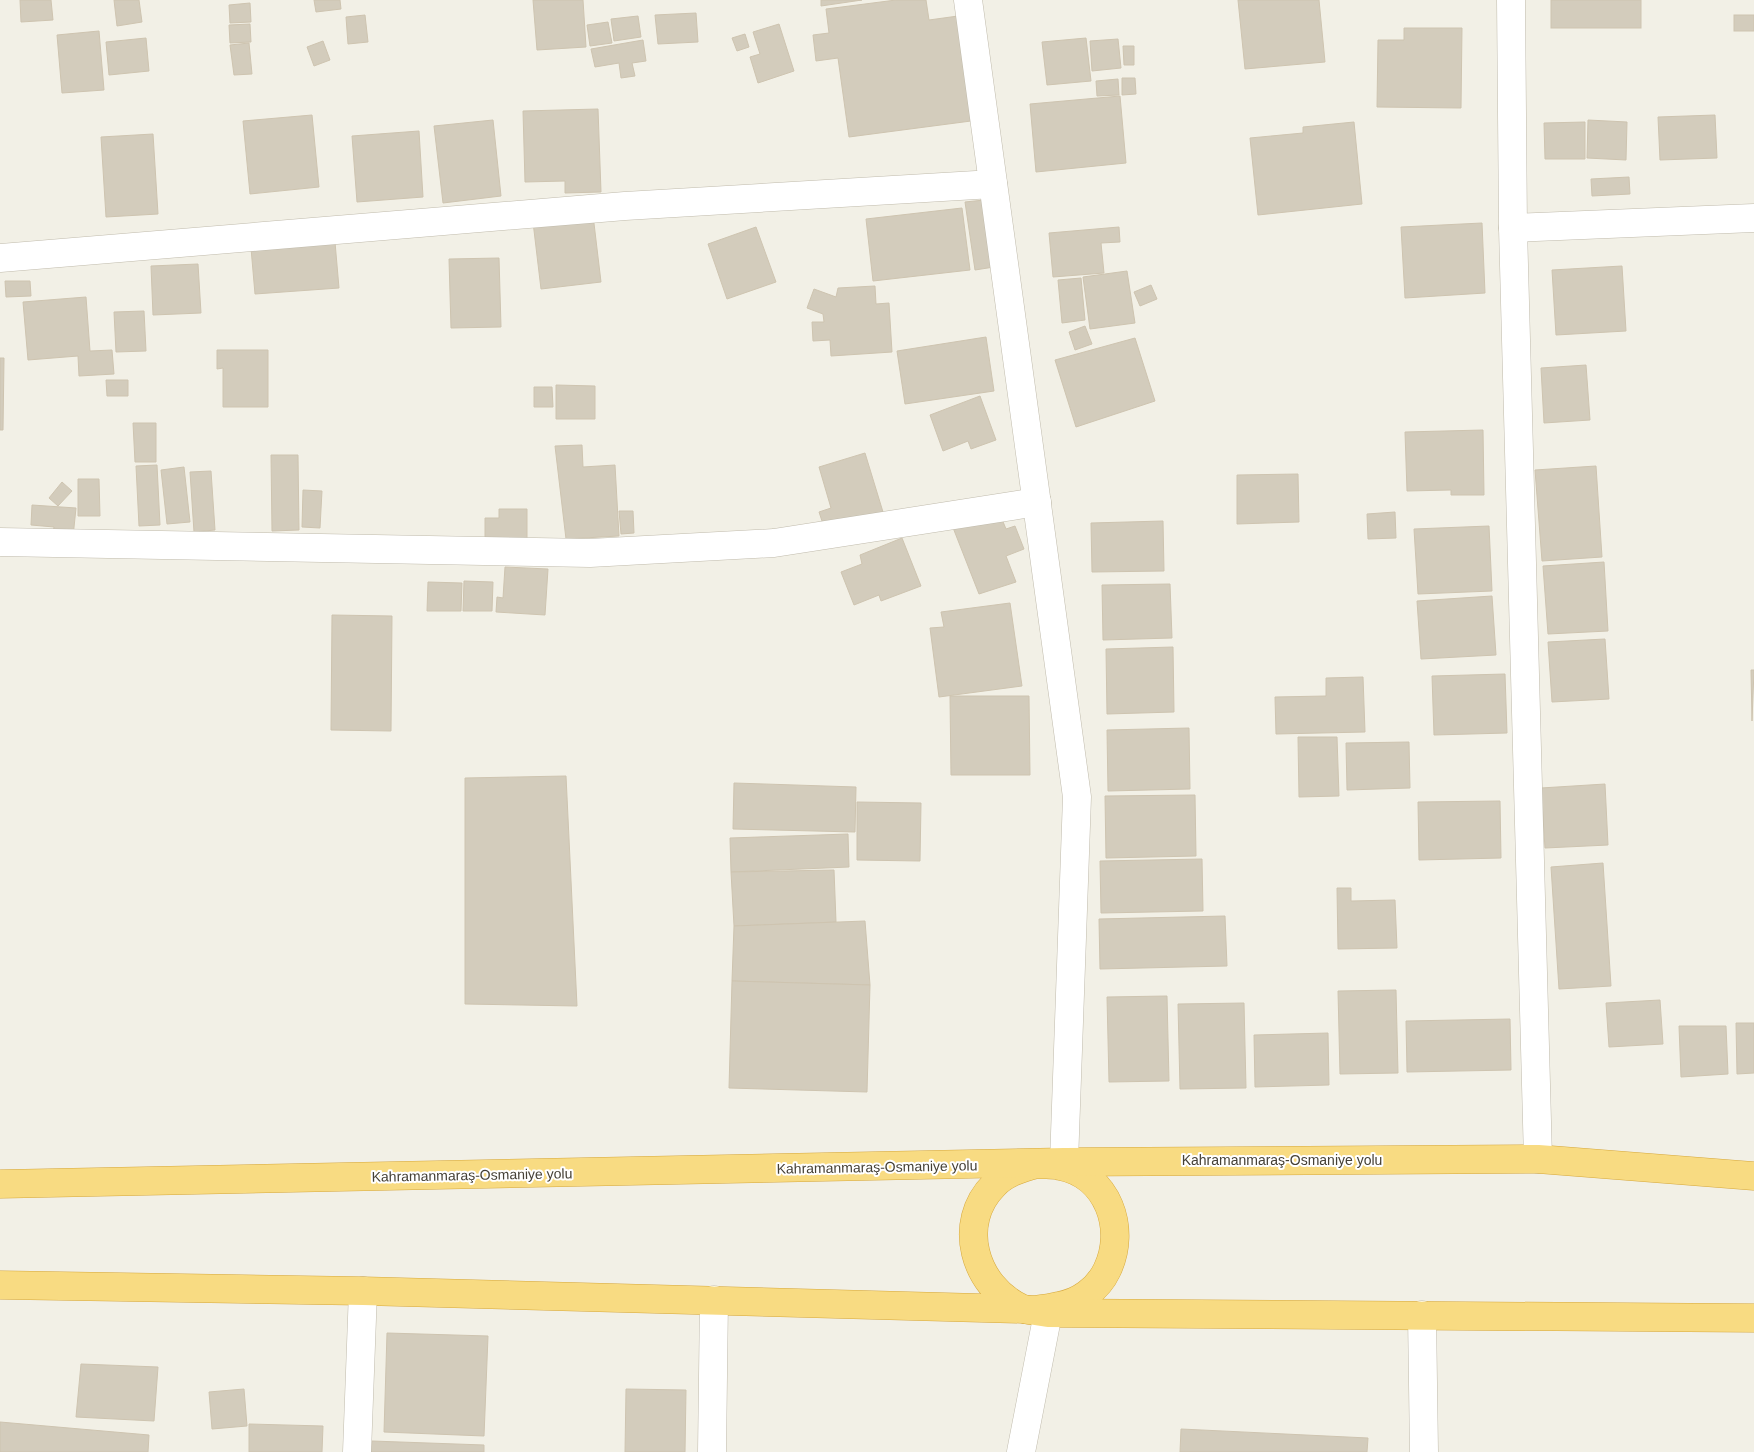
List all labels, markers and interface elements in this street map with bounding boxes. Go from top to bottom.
street label: Kahramanmaraş-Osmaniye yolu [1182,1152,1382,1168]
street label: Kahramanmaraş-Osmaniye yolu [777,1157,977,1177]
street label: Kahramanmaraş-Osmaniye yolu [372,1165,572,1185]

